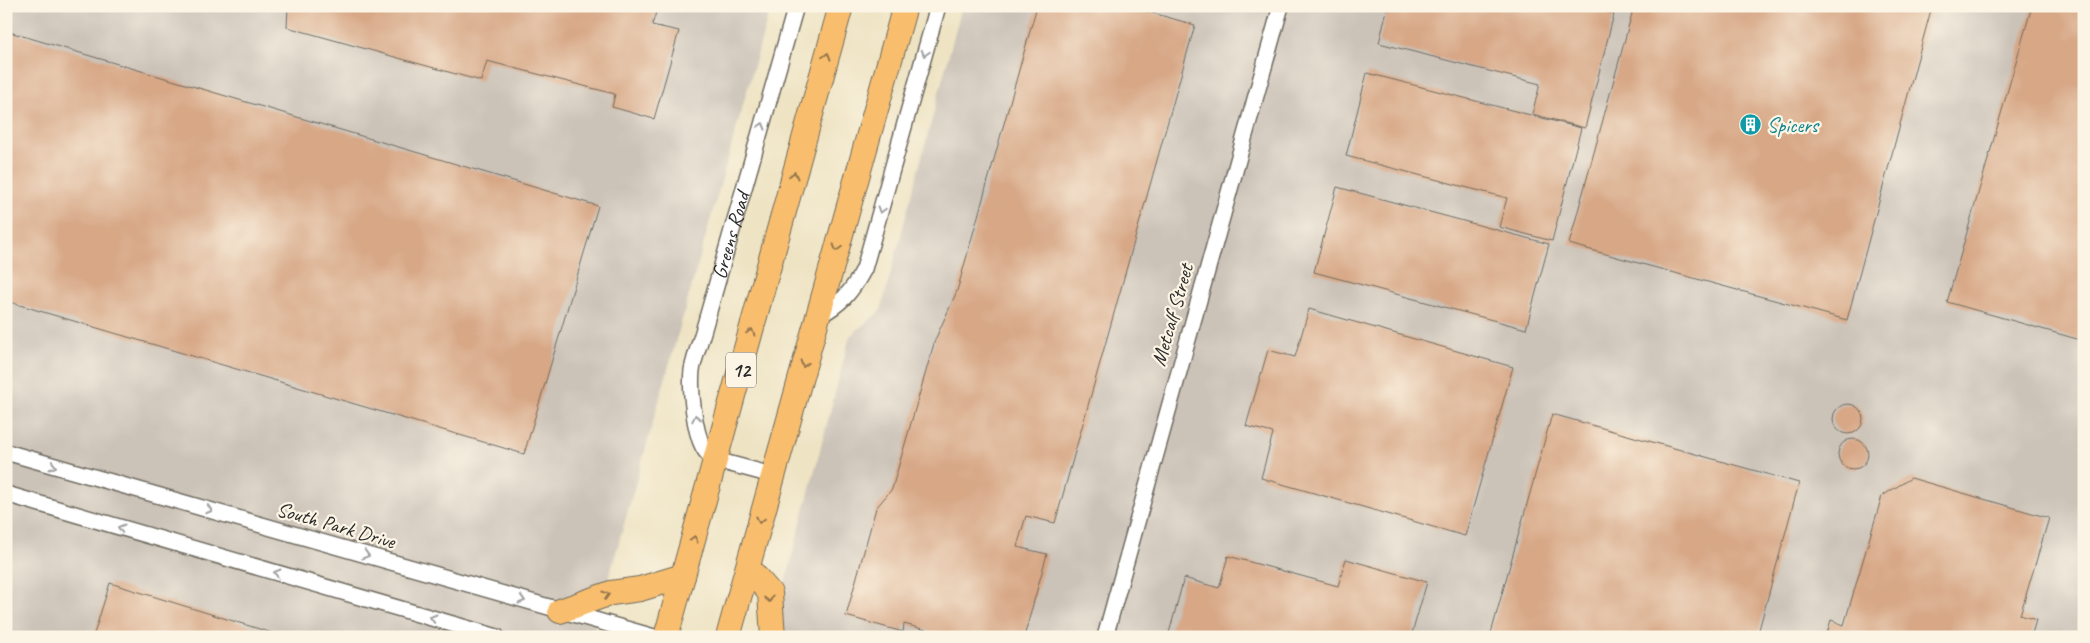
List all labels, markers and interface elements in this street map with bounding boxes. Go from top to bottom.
one-way arrow [920,49,931,58]
one-way arrow [822,52,832,60]
place label: Spicers [1767,112,1820,138]
building icon: Spicers [1739,113,1763,137]
one-way arrow [756,122,766,131]
one-way arrow [789,172,799,180]
street label: Greens Road [706,185,756,282]
one-way arrow [877,205,887,213]
one-way arrow [832,243,843,252]
street label: Metcalf Street [1145,259,1199,369]
one-way arrow [746,329,756,337]
road number: 12 [726,352,756,388]
one-way arrow [799,359,809,367]
one-way arrow [691,414,702,423]
one-way arrow [49,460,57,470]
street label: South Park Drive [274,496,399,555]
one-way arrow [205,505,213,515]
one-way arrow [755,516,766,525]
one-way arrow [118,523,126,533]
one-way arrow [688,535,699,544]
one-way arrow [361,550,369,560]
one-way arrow [273,568,282,579]
one-way arrow [602,591,610,601]
one-way arrow [517,594,525,604]
one-way arrow [764,594,774,603]
one-way arrow [430,614,438,624]

